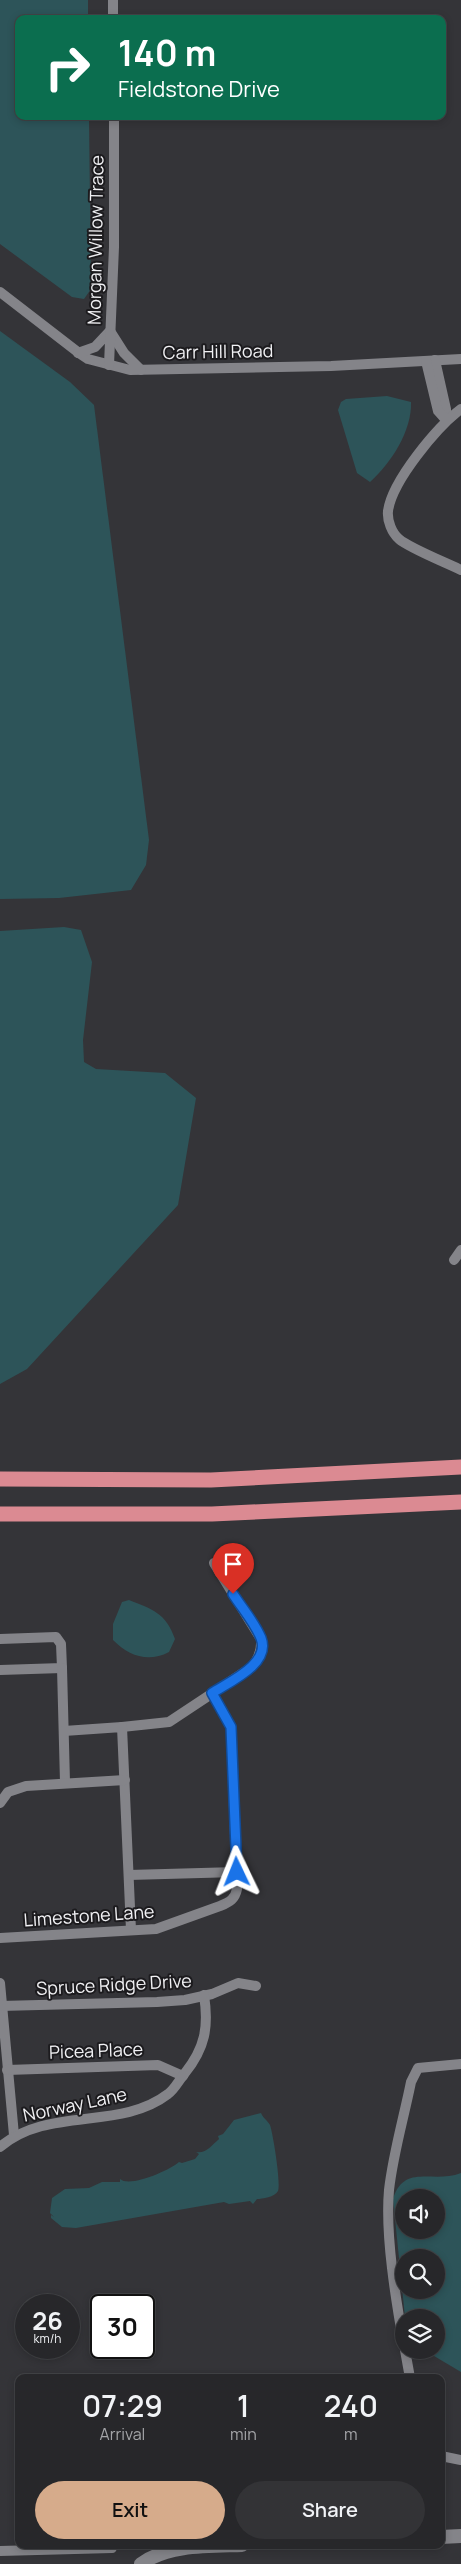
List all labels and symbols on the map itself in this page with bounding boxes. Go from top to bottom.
street label: Morgan Willow Trace [82,155,108,325]
street label: Carr Hill Road [162,338,274,364]
pin [212,1543,254,1594]
position arrow [210,1845,262,1897]
street label: Limestone Lane [23,1898,155,1932]
street label: Spruce Ridge Drive [36,1968,192,2000]
street label: Picea Place [49,2036,143,2064]
street label: Norway Lane [21,2081,129,2127]
speed limit sign: 30 [90,2294,155,2359]

